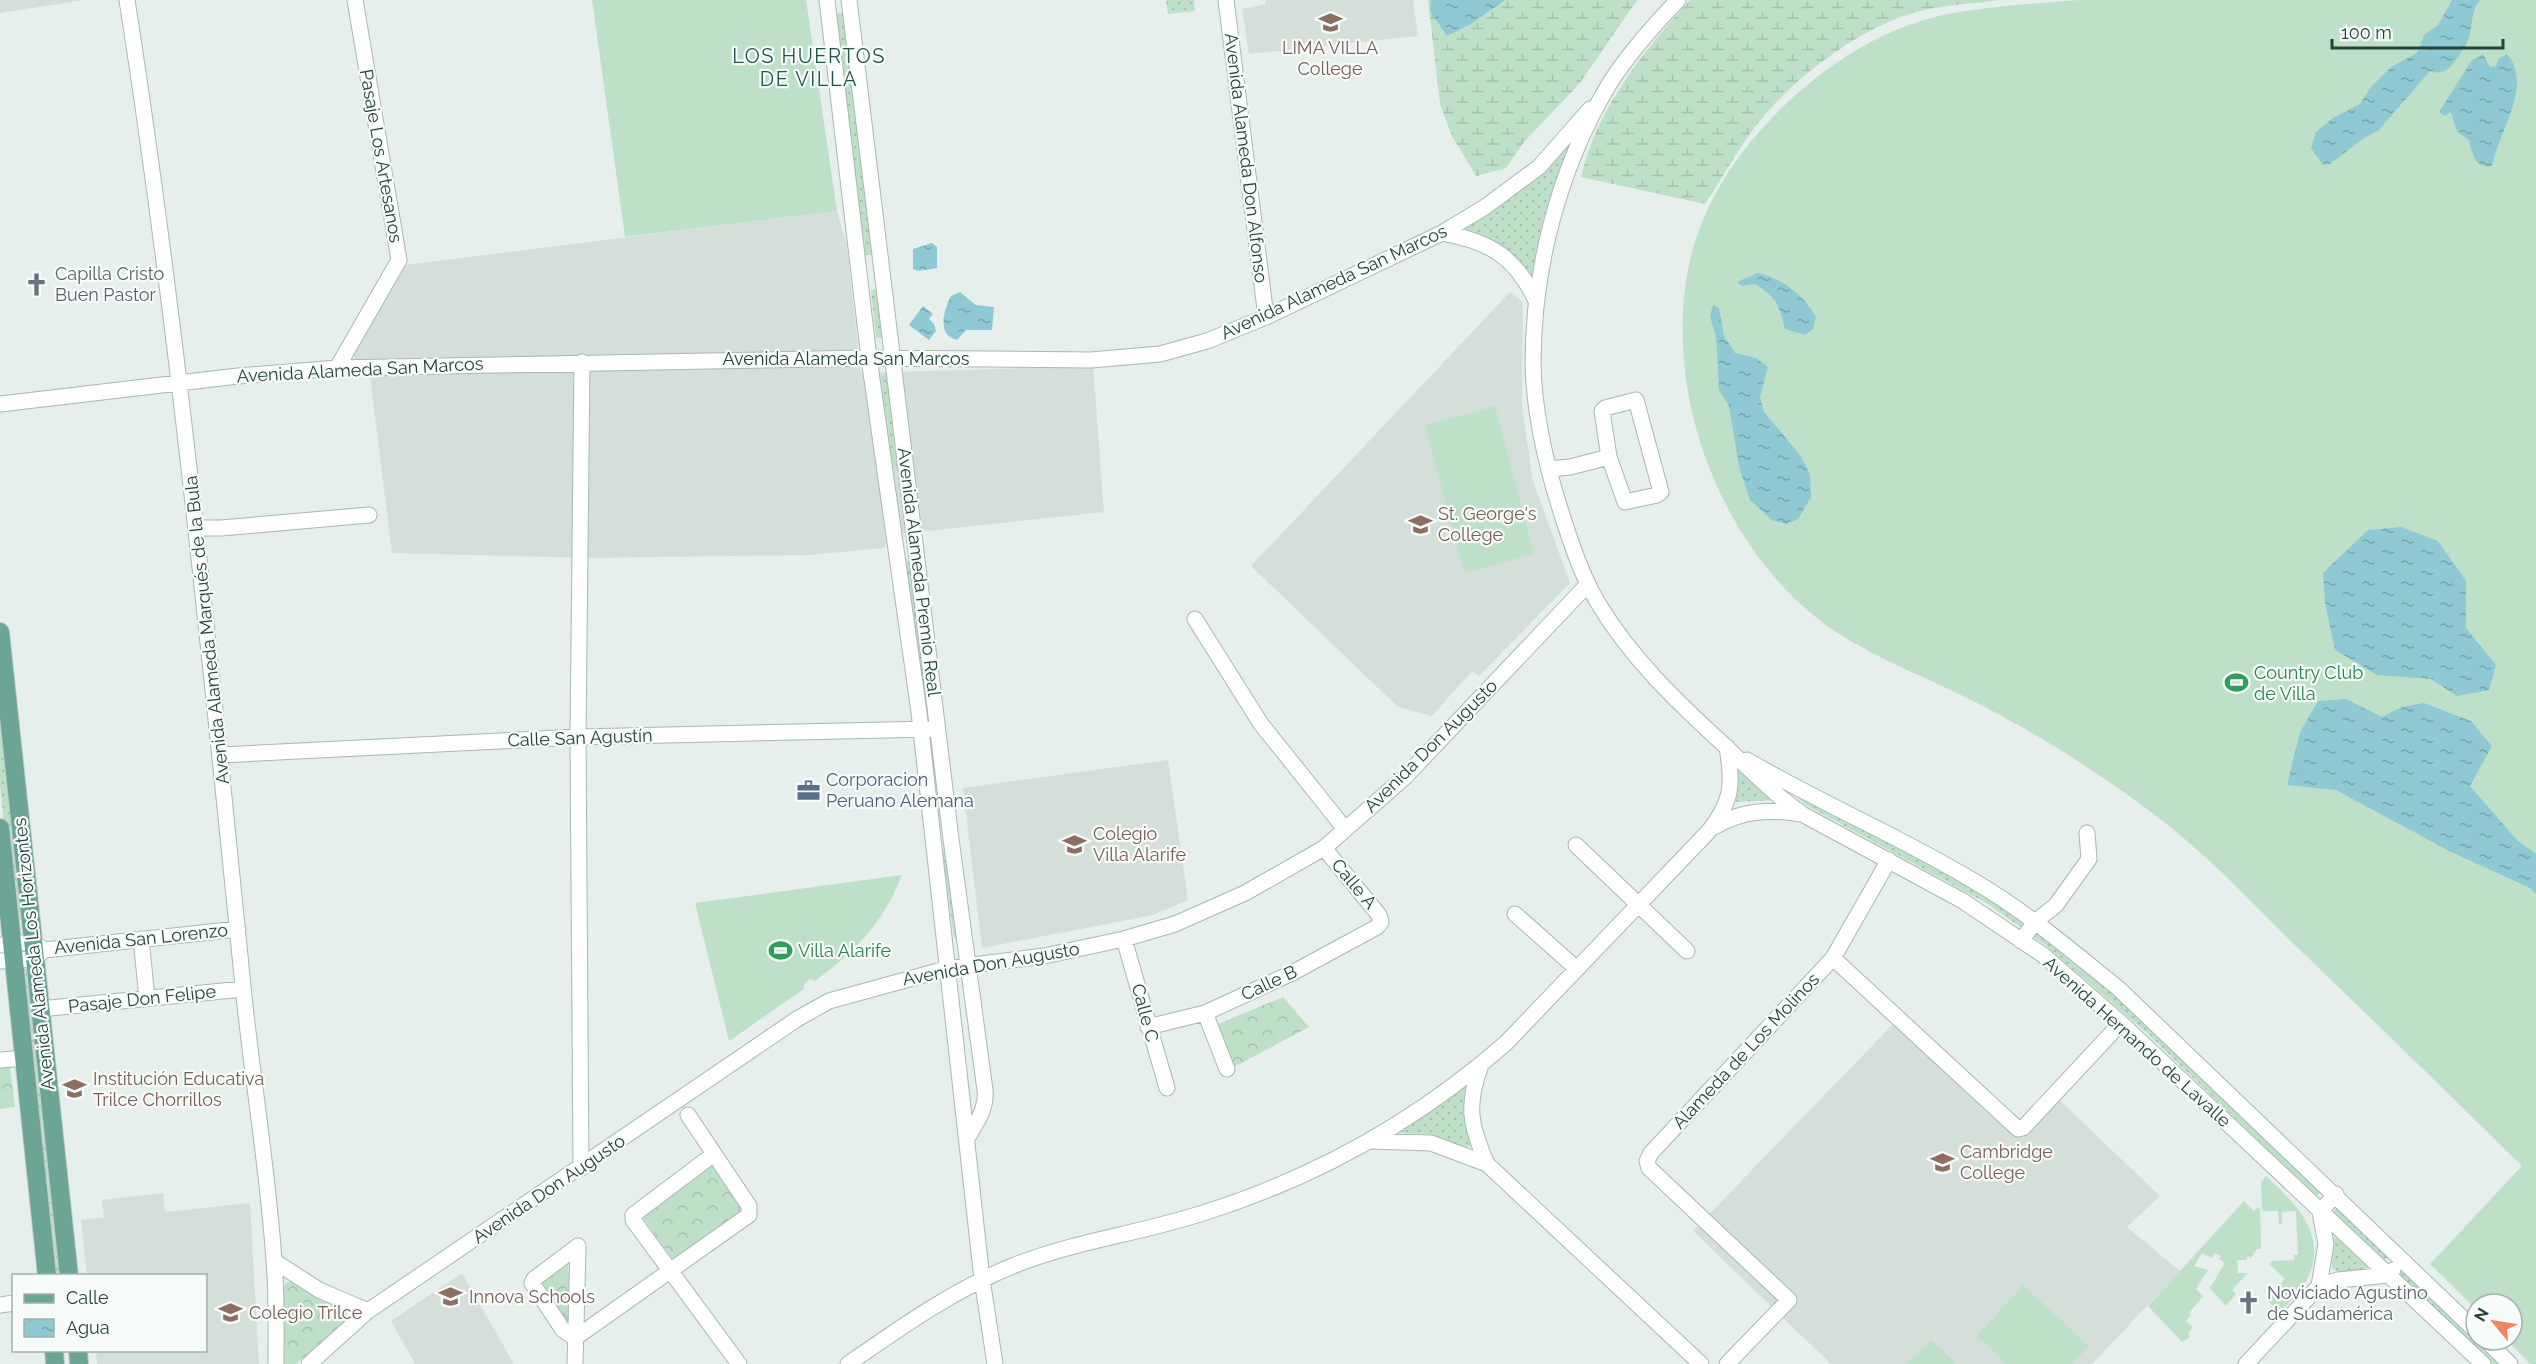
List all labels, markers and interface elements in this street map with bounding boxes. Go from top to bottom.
school or university icon: LIMA VILLA College [1317,9,1343,35]
scale bar [2332,12,2503,50]
text: 100 m [2341,22,2392,43]
street label: Avenida Alameda Don Alfonso [1221,32,1272,285]
place label: LIMA VILLA College [1282,37,1378,79]
district label: LOS HUERTOS DE VILLA [732,44,886,91]
street label: Pasaje Los Artesanos [356,68,407,245]
street label: Avenida Alameda San Marcos [1217,220,1450,343]
place label: Capilla Cristo Buen Pastor [55,263,165,305]
church icon: Capilla Cristo Buen Pastor [24,271,50,297]
street label: Avenida Alameda San Marcos [723,348,970,369]
street label: Avenida Alameda San Marcos [236,353,484,386]
street label: Avenida Alameda Premio Real [894,446,945,698]
street label: Avenida Alameda Marqués de la Bula [180,474,233,786]
place label: St. George's College [1438,503,1537,545]
school or university icon: St. George's College [1407,511,1433,537]
place label: Country Club de Villa [2254,662,2363,704]
sports icon: Country Club de Villa [2223,670,2249,696]
street label: Avenida Don Augusto [1360,675,1502,816]
street label: Calle San Agustín [507,724,653,751]
place label: Corporacion Peruano Alemana [826,769,974,811]
office icon: Corporacion Peruano Alemana [795,777,821,803]
street label: Avenida Alameda Los Horizontes [9,817,58,1091]
place label: Colegio Villa Alarife [1093,823,1187,865]
school or university icon: Colegio Villa Alarife [1062,831,1088,857]
street label: Calle A [1327,854,1381,913]
street label: Avenida San Lorenzo [53,919,229,958]
sports icon: Villa Alarife [767,938,793,964]
street label: Avenida Don Augusto [901,938,1081,989]
place label: Villa Alarife [798,940,892,961]
street label: Avenida Hernando de Lavalle [2039,952,2236,1132]
street label: Calle B [1238,961,1300,1005]
street label: Alameda de Los Molinos [1668,968,1824,1133]
street label: Pasaje Don Felipe [67,980,217,1017]
street label: Calle C [1128,981,1163,1044]
place label: Institución Educativa Trilce Chorrillos [93,1068,264,1110]
school or university icon: Institución Educativa Trilce Chorrillos [62,1076,88,1102]
street label: Avenida Don Augusto [469,1130,629,1247]
place label: Cambridge College [1960,1141,2053,1183]
school or university icon: Cambridge College [1929,1149,1955,1175]
legend [12,1274,207,1352]
place label: Noviciado Agustino de Sudamérica [2267,1282,2428,1324]
school or university icon: Innova Schools [438,1284,464,1310]
place label: Innova Schools [469,1286,595,1307]
text: Calle [66,1287,109,1308]
church icon: Noviciado Agustino de Sudamérica [2236,1290,2262,1316]
north arrow [2464,1292,2524,1352]
school or university icon: Colegio Trilce [218,1300,244,1326]
place label: Colegio Trilce [249,1302,363,1323]
text: N [2470,1305,2493,1325]
text: Agua [66,1317,110,1338]

